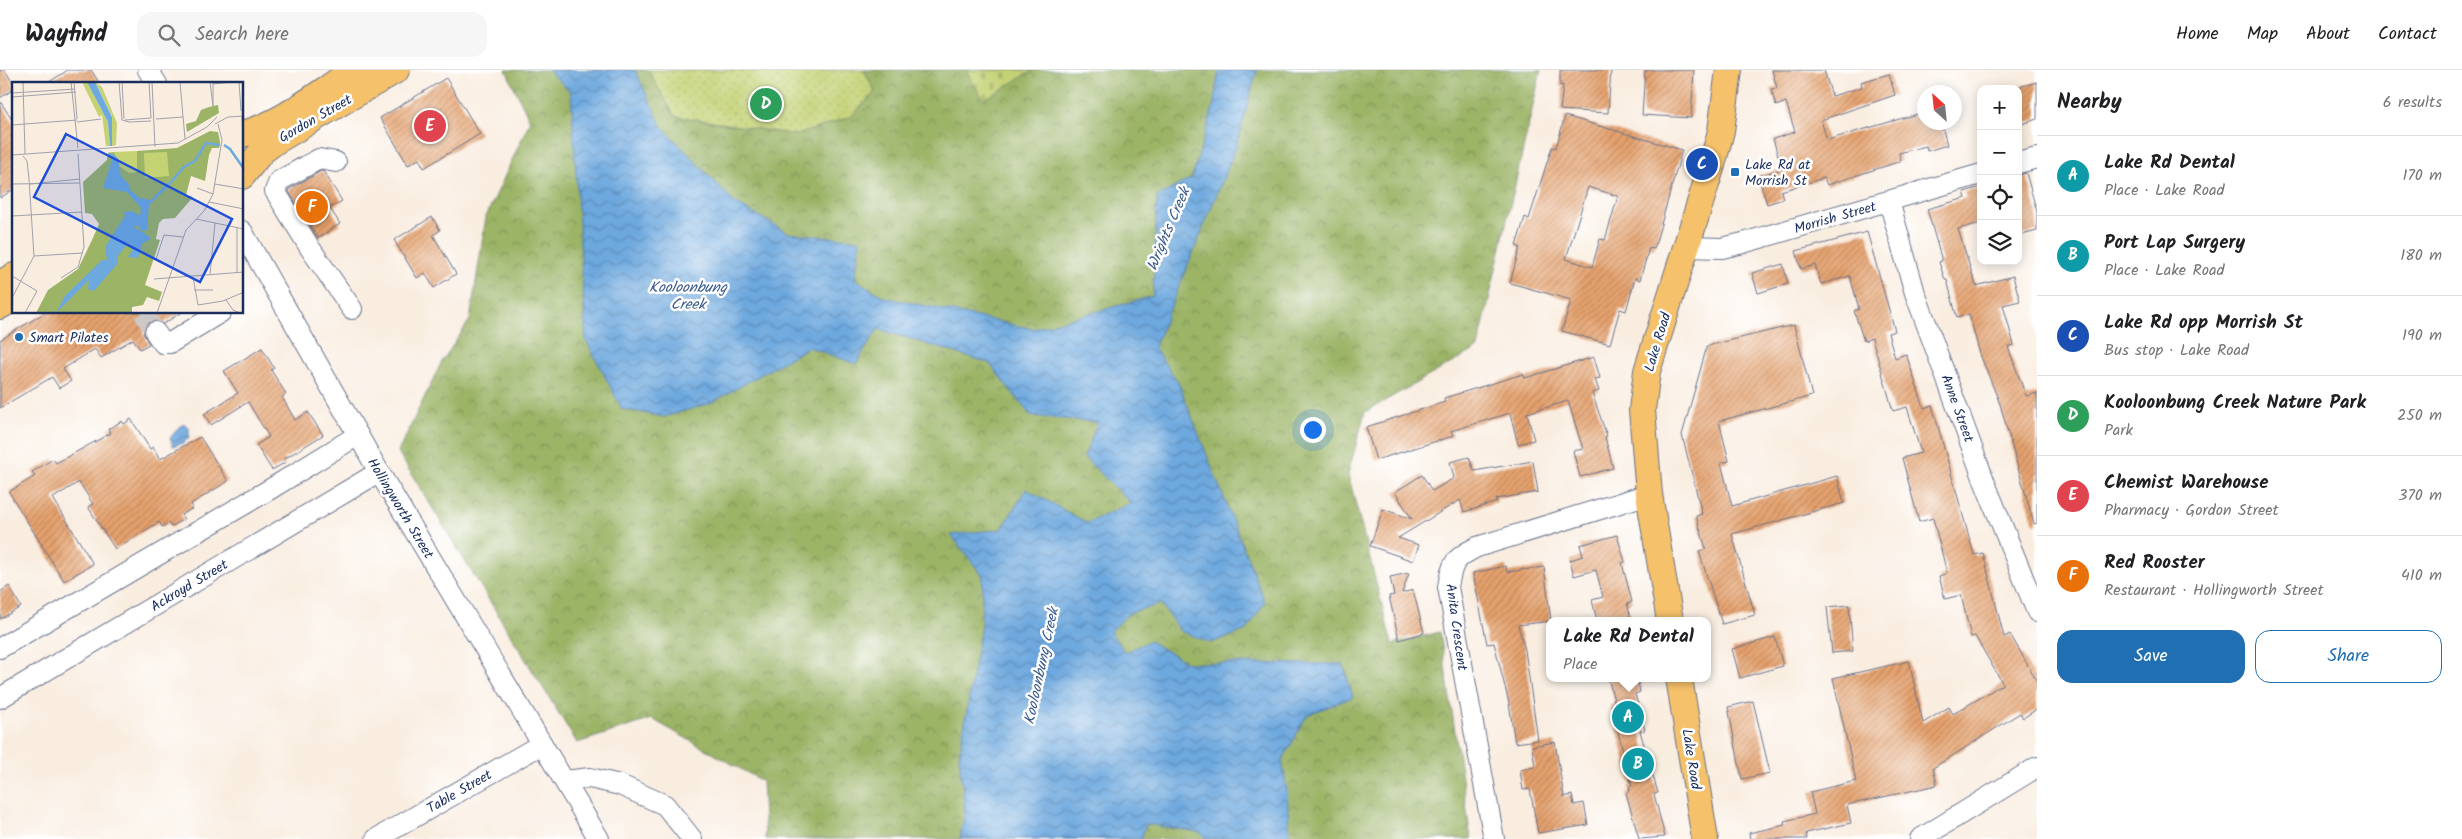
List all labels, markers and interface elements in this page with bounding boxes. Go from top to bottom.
search box [137,12,487,57]
text: Wayfind [25,15,107,54]
text: Search here [195,20,289,50]
text: Home [2176,20,2219,49]
text: Map [2247,20,2278,49]
text: About [2306,20,2350,49]
text: Contact [2378,20,2437,49]
icon: search [155,21,183,49]
inset map [12,82,244,314]
pin: D [750,85,782,123]
north arrow [1917,85,1962,130]
map controls [1977,85,2022,265]
button: + [1977,85,2022,130]
text: Nearby [2057,86,2122,119]
street label: Gordon Street [275,89,357,149]
text: 6 results [2383,90,2442,115]
pin: E [414,107,446,145]
button: − [1977,130,2022,175]
pin: C [1686,145,1718,183]
text: Lake Rd Dental [2104,148,2235,178]
place label: Lake Rd at Morrish St [1745,154,1811,192]
text: A [2068,163,2078,188]
text: 170 m [2402,163,2442,188]
marker: Lake Rd at Morrish St [1729,166,1741,178]
button: locate [1977,175,2022,220]
text: Place · Lake Road [2104,178,2225,203]
water label: Wrights Creek [1141,182,1198,275]
pin: F [296,188,328,226]
street label: Morrish Street [1792,196,1880,240]
button: layers [1977,220,2022,265]
text: Port Lap Surgery [2104,228,2245,258]
text: B [2068,243,2078,268]
text: 180 m [2400,243,2442,268]
text: Place · Lake Road [2104,258,2225,283]
water label: Kooloonbung Creek [649,276,728,317]
text: Lake Rd opp Morrish St [2104,308,2303,338]
street label: Lake Road [1639,309,1678,375]
text: C [2068,323,2078,348]
text: 190 m [2402,323,2442,348]
place label: Smart Pilates [29,327,108,349]
marker: Smart Pilates [13,331,25,343]
text: Bus stop · Lake Road [2104,338,2249,363]
street label: Anne Street [1935,371,1980,446]
text: Kooloonbung Creek Nature Park [2104,388,2366,418]
text: D [2068,403,2078,428]
text: 250 m [2397,403,2442,428]
your location [1300,417,1326,443]
text: Park [2104,418,2133,443]
street label: Hollingworth Street [361,454,439,564]
text: Chemist Warehouse [2104,468,2268,498]
text: E [2069,483,2077,508]
text: 370 m [2398,483,2442,508]
text: Pharmacy · Gordon Street [2104,498,2279,523]
text: Red Rooster [2104,548,2205,578]
street label: Ackroyd Street [147,554,233,618]
text: F [2069,563,2077,588]
text: 410 m [2401,563,2442,588]
text: Restaurant · Hollingworth Street [2104,578,2324,603]
street label: Anita Crescent [1439,582,1473,673]
water label: Kooloonbung Creek [1018,604,1066,727]
popup [1546,617,1711,682]
text: Lake Rd Dental [1563,622,1694,652]
button: Save [2057,630,2245,683]
button: Share [2255,630,2442,683]
text: Place [1563,652,1598,677]
pin: A [1612,698,1644,736]
street label: Lake Road [1675,727,1707,792]
pin: B [1622,745,1654,783]
street label: Table Street [423,764,497,819]

